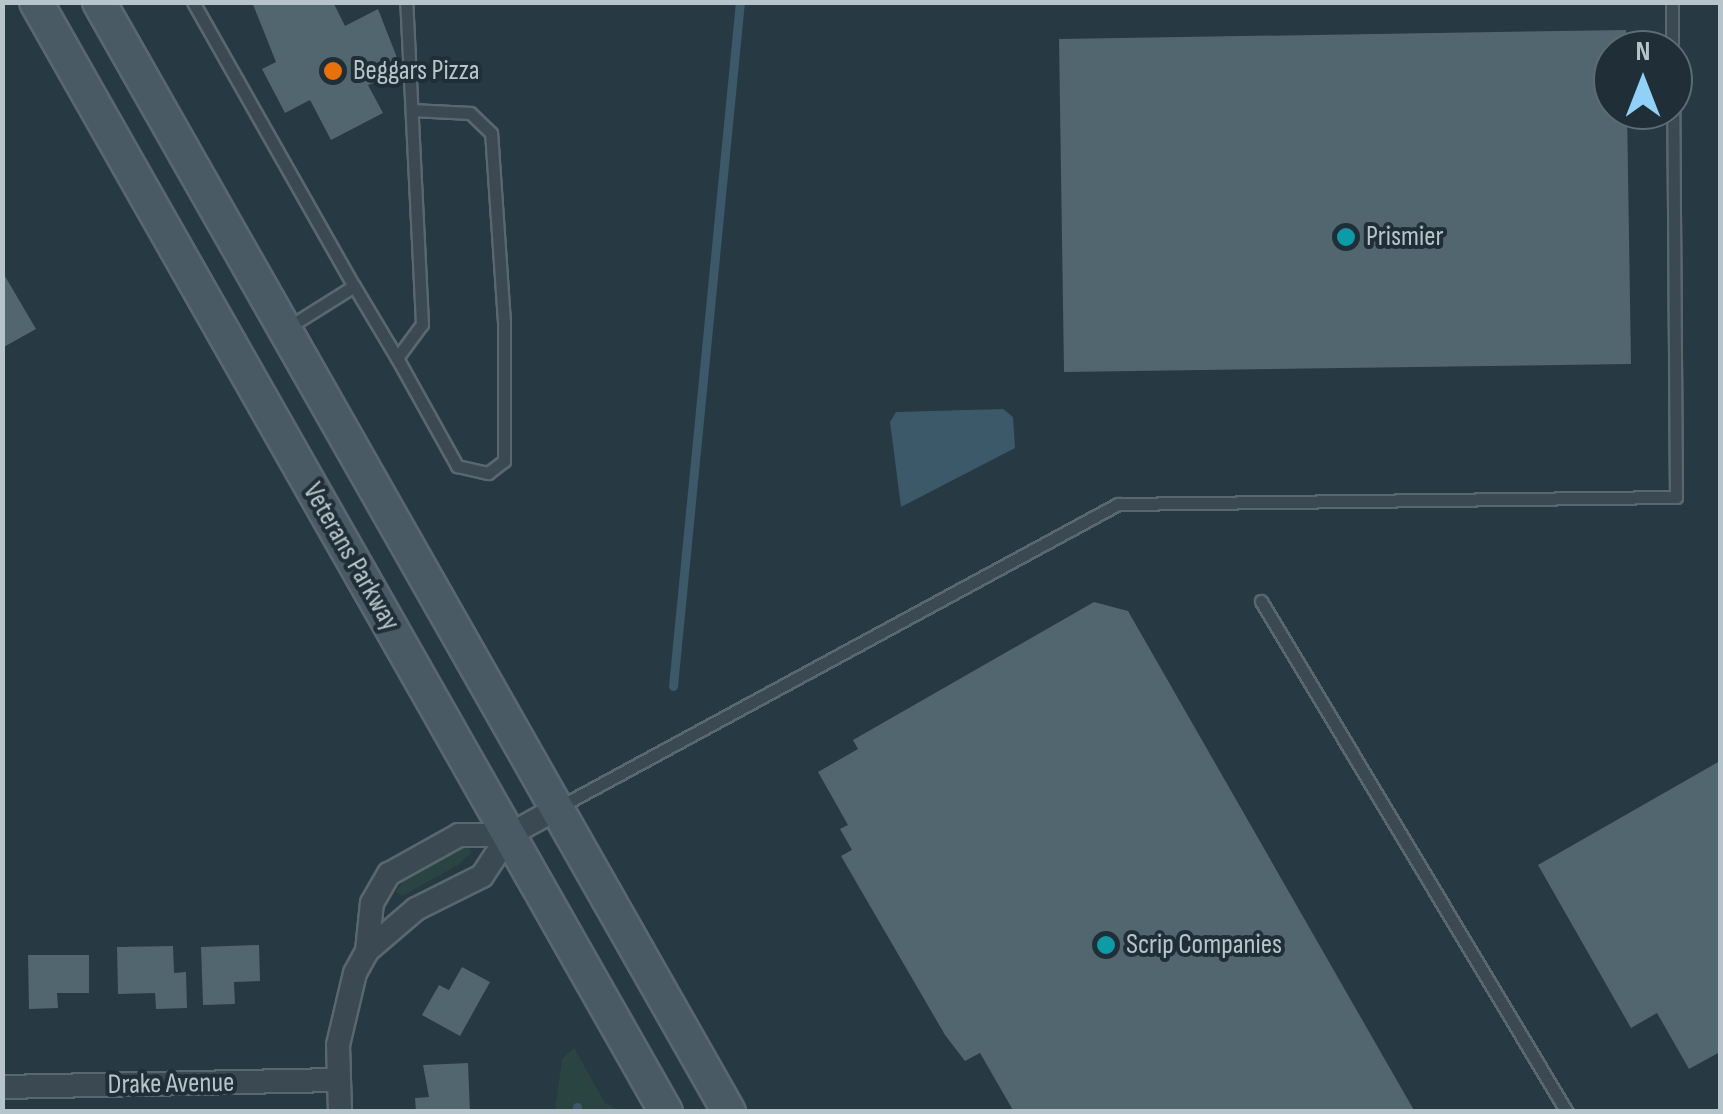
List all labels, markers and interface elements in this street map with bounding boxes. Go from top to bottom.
north arrow [1593,30,1693,130]
text: N [1636,35,1650,68]
place label: Beggars Pizza [353,54,480,88]
marker: Beggars Pizza [322,60,344,82]
place label: Prismier [1366,220,1444,254]
marker: Prismier [1335,226,1357,248]
street label: Veterans Parkway [295,477,407,637]
place label: Scrip Companies [1126,928,1282,962]
marker: Scrip Companies [1095,934,1117,956]
street label: Drake Avenue [107,1066,235,1102]

